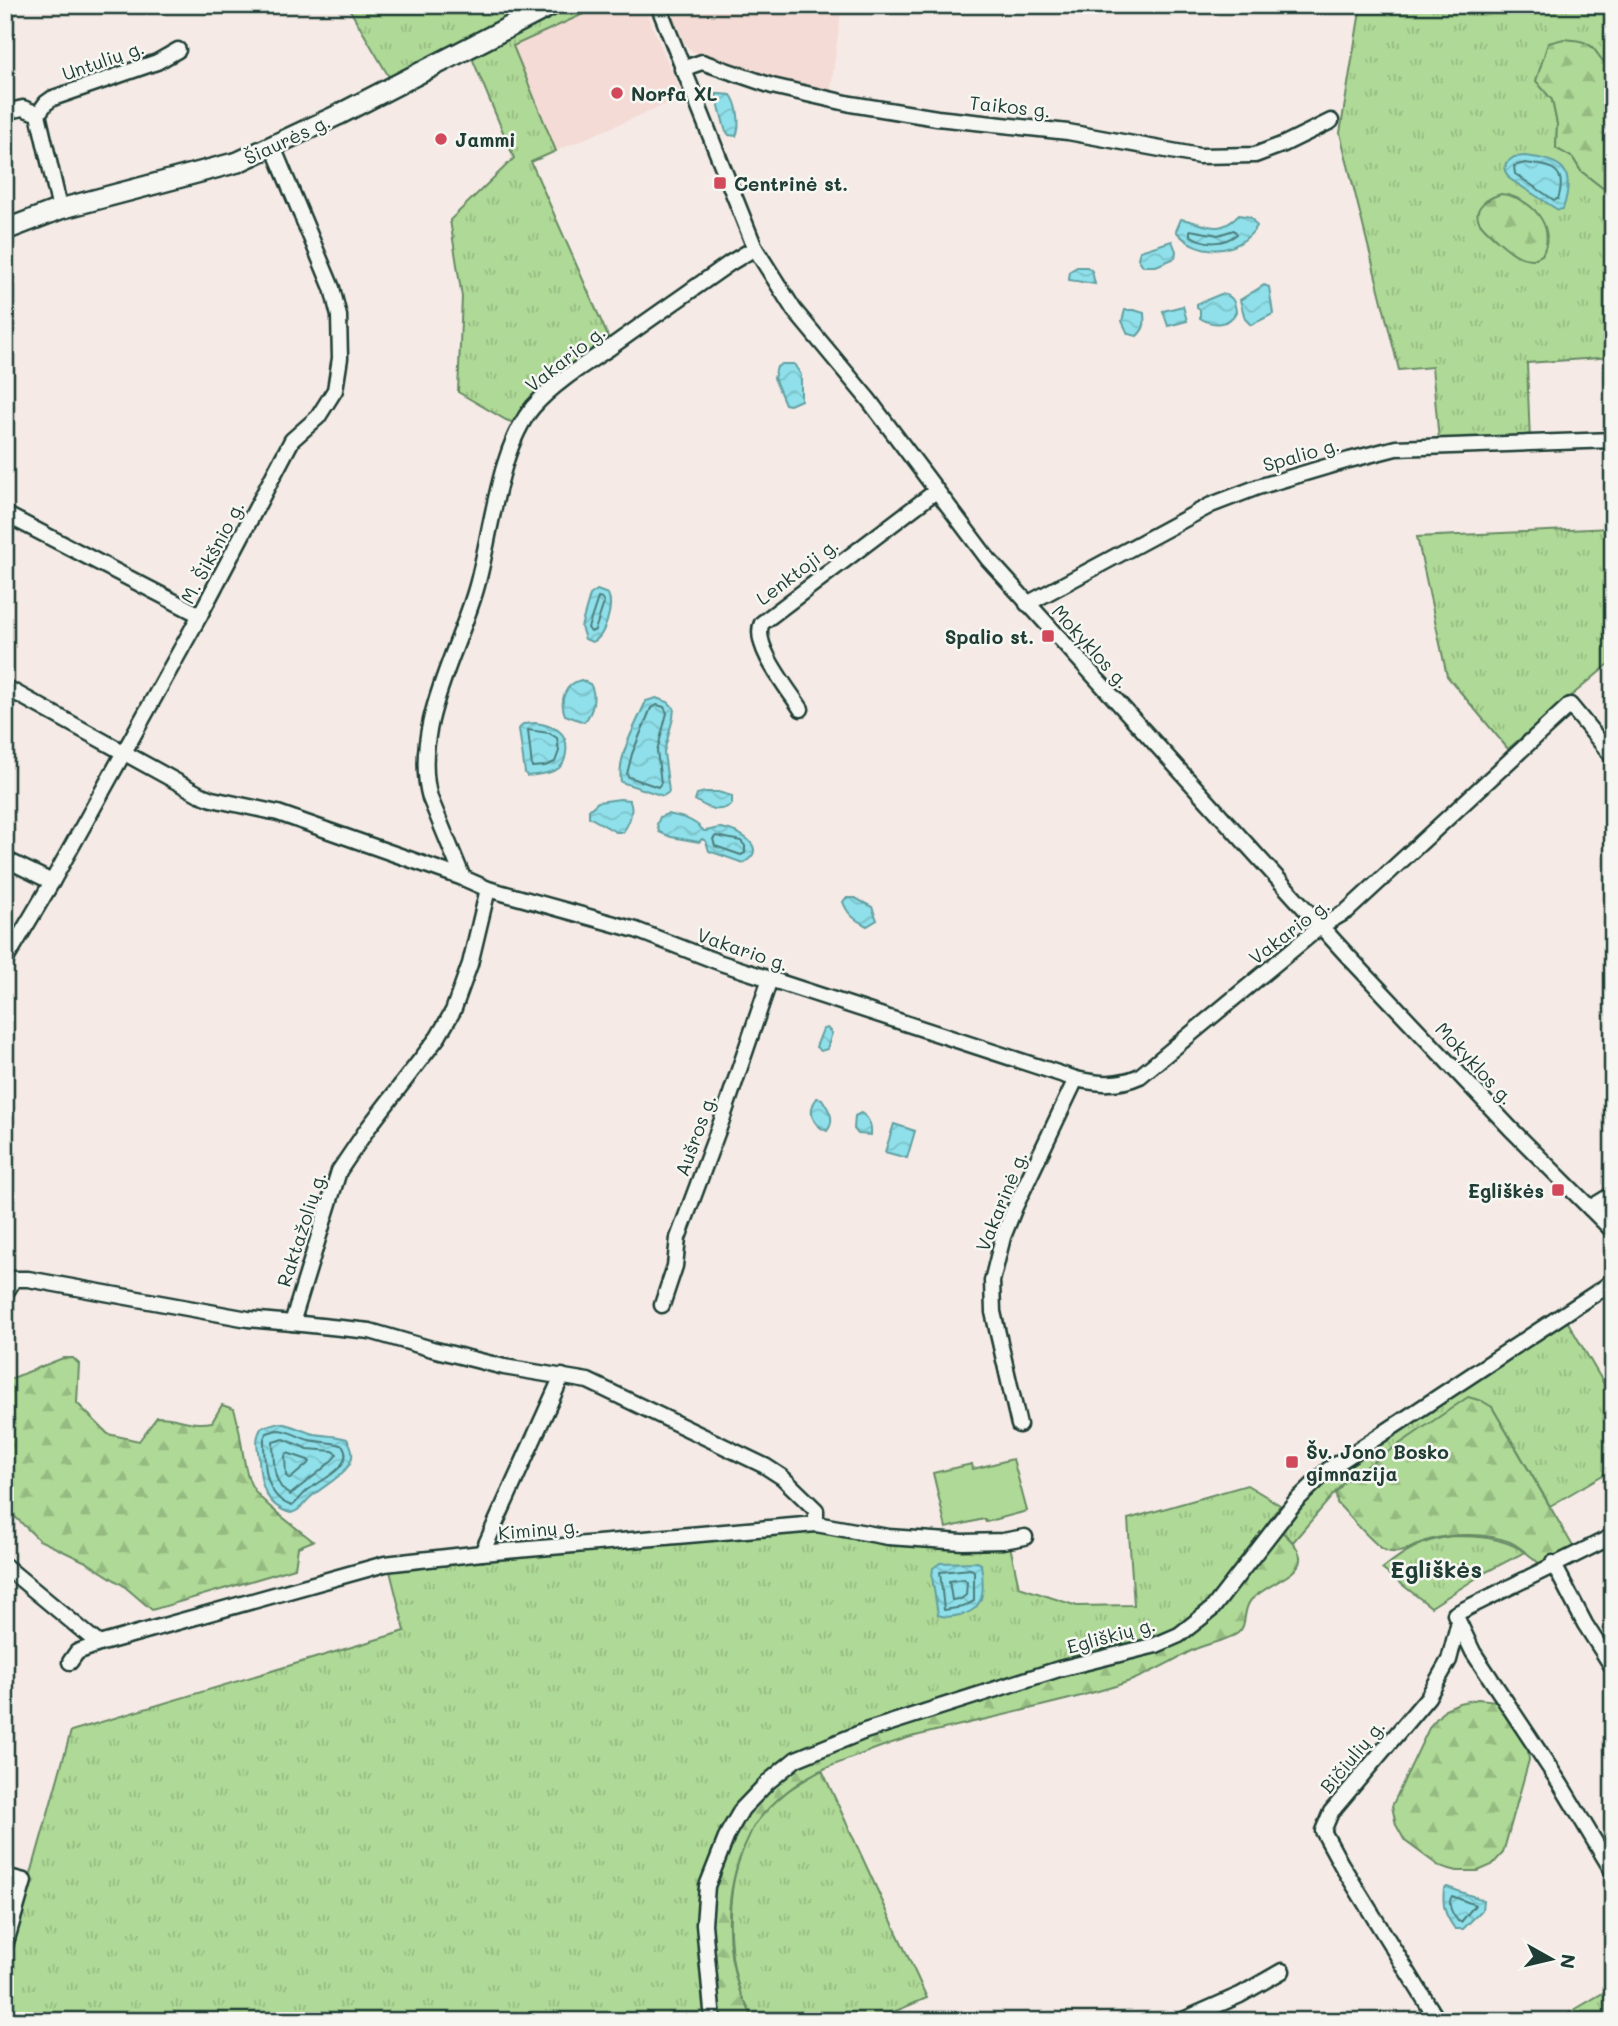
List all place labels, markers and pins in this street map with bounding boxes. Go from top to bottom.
place label: Norfa XL [631,81,718,106]
marker: Norfa XL [609,85,625,101]
place label: Jammi [455,127,516,152]
marker: Jammi [433,131,449,147]
place label: Centrinė st. [734,171,848,196]
marker: Centrinė st. [712,175,728,191]
place label: Spalio st. [945,624,1034,649]
marker: Spalio st. [1040,628,1056,644]
place label: Egliškės [1468,1178,1544,1203]
marker: Egliškės [1550,1182,1566,1198]
place label: Šv. Jono Bosko gimnazija [1306,1439,1449,1486]
marker: Šv. Jono Bosko gimnazija [1284,1454,1300,1470]

